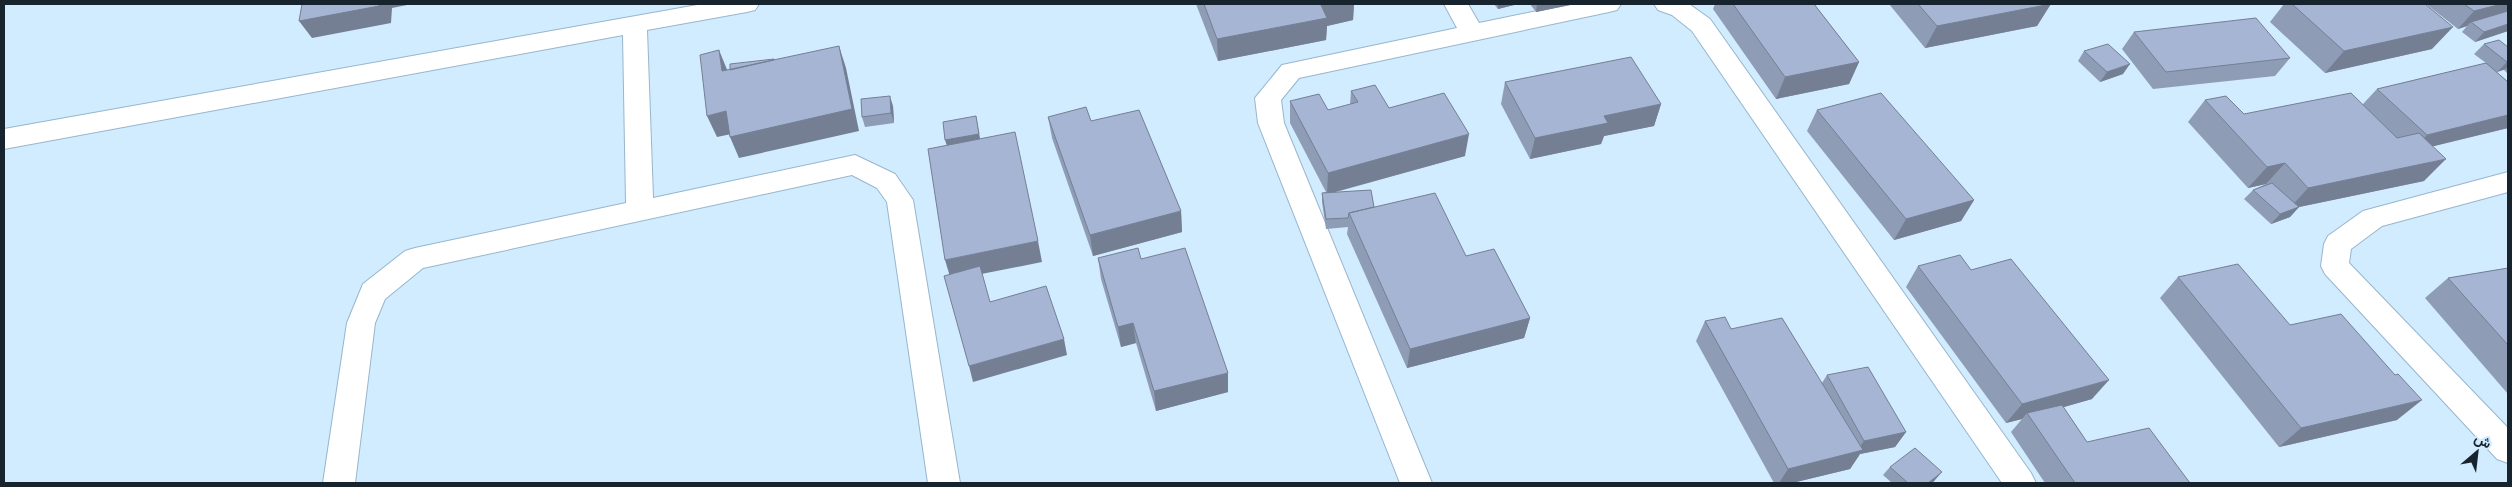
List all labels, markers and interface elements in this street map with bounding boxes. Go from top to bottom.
north arrow [2452,427,2502,477]
text: ش [2471,429,2495,452]

